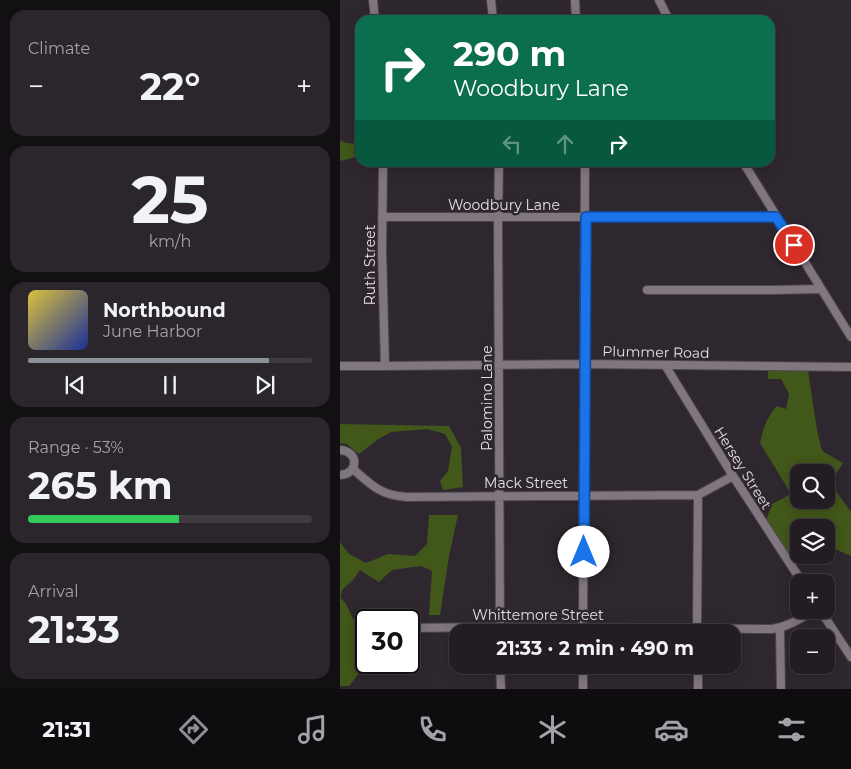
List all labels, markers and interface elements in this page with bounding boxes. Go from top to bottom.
text: 290 m [453,32,566,75]
icon: right [370,35,435,100]
text: Climate [28,39,90,58]
text: 22° [140,63,200,110]
text: − [28,69,44,103]
text: + [296,69,312,103]
text: Woodbury Lane [453,75,629,102]
icon: left [498,130,526,158]
icon: ahead [551,130,579,158]
icon: right [604,130,632,158]
text: 25 [131,160,209,239]
street label: Woodbury Lane [448,196,560,214]
street label: Ruth Street [361,224,379,305]
pin [773,224,815,266]
icon: arrive [780,231,808,259]
text: km/h [149,232,191,251]
text: Northbound [103,299,226,322]
text: June Harbor [103,322,202,341]
street label: Plummer Road [602,342,710,362]
street label: Palomino Lane [478,345,496,451]
icon: previous [61,371,89,399]
icon: pause [156,371,184,399]
icon: next [251,371,279,399]
street label: Hersey Street [710,423,776,513]
text: Range · 53% [28,438,124,457]
text: 265 km [28,462,173,509]
map controls [790,464,835,674]
button: search [790,464,835,509]
street label: Mack Street [484,474,568,492]
button: layers [790,519,835,564]
position arrow [557,525,609,577]
button: + [790,574,835,619]
text: Arrival [28,582,78,601]
text: 21:33 [28,606,120,653]
street label: Whittemore Street [472,606,604,624]
speed limit sign: 30 [355,609,420,674]
button: − [790,629,835,674]
text: 21:33 · 2 min · 490 m [496,637,694,660]
icon: directions [176,712,211,747]
icon: music [295,712,330,747]
icon: phone [415,712,450,747]
icon: climate [535,712,570,747]
icon: car [654,712,689,747]
icon: filters [774,712,809,747]
text: 21:31 [42,716,91,743]

